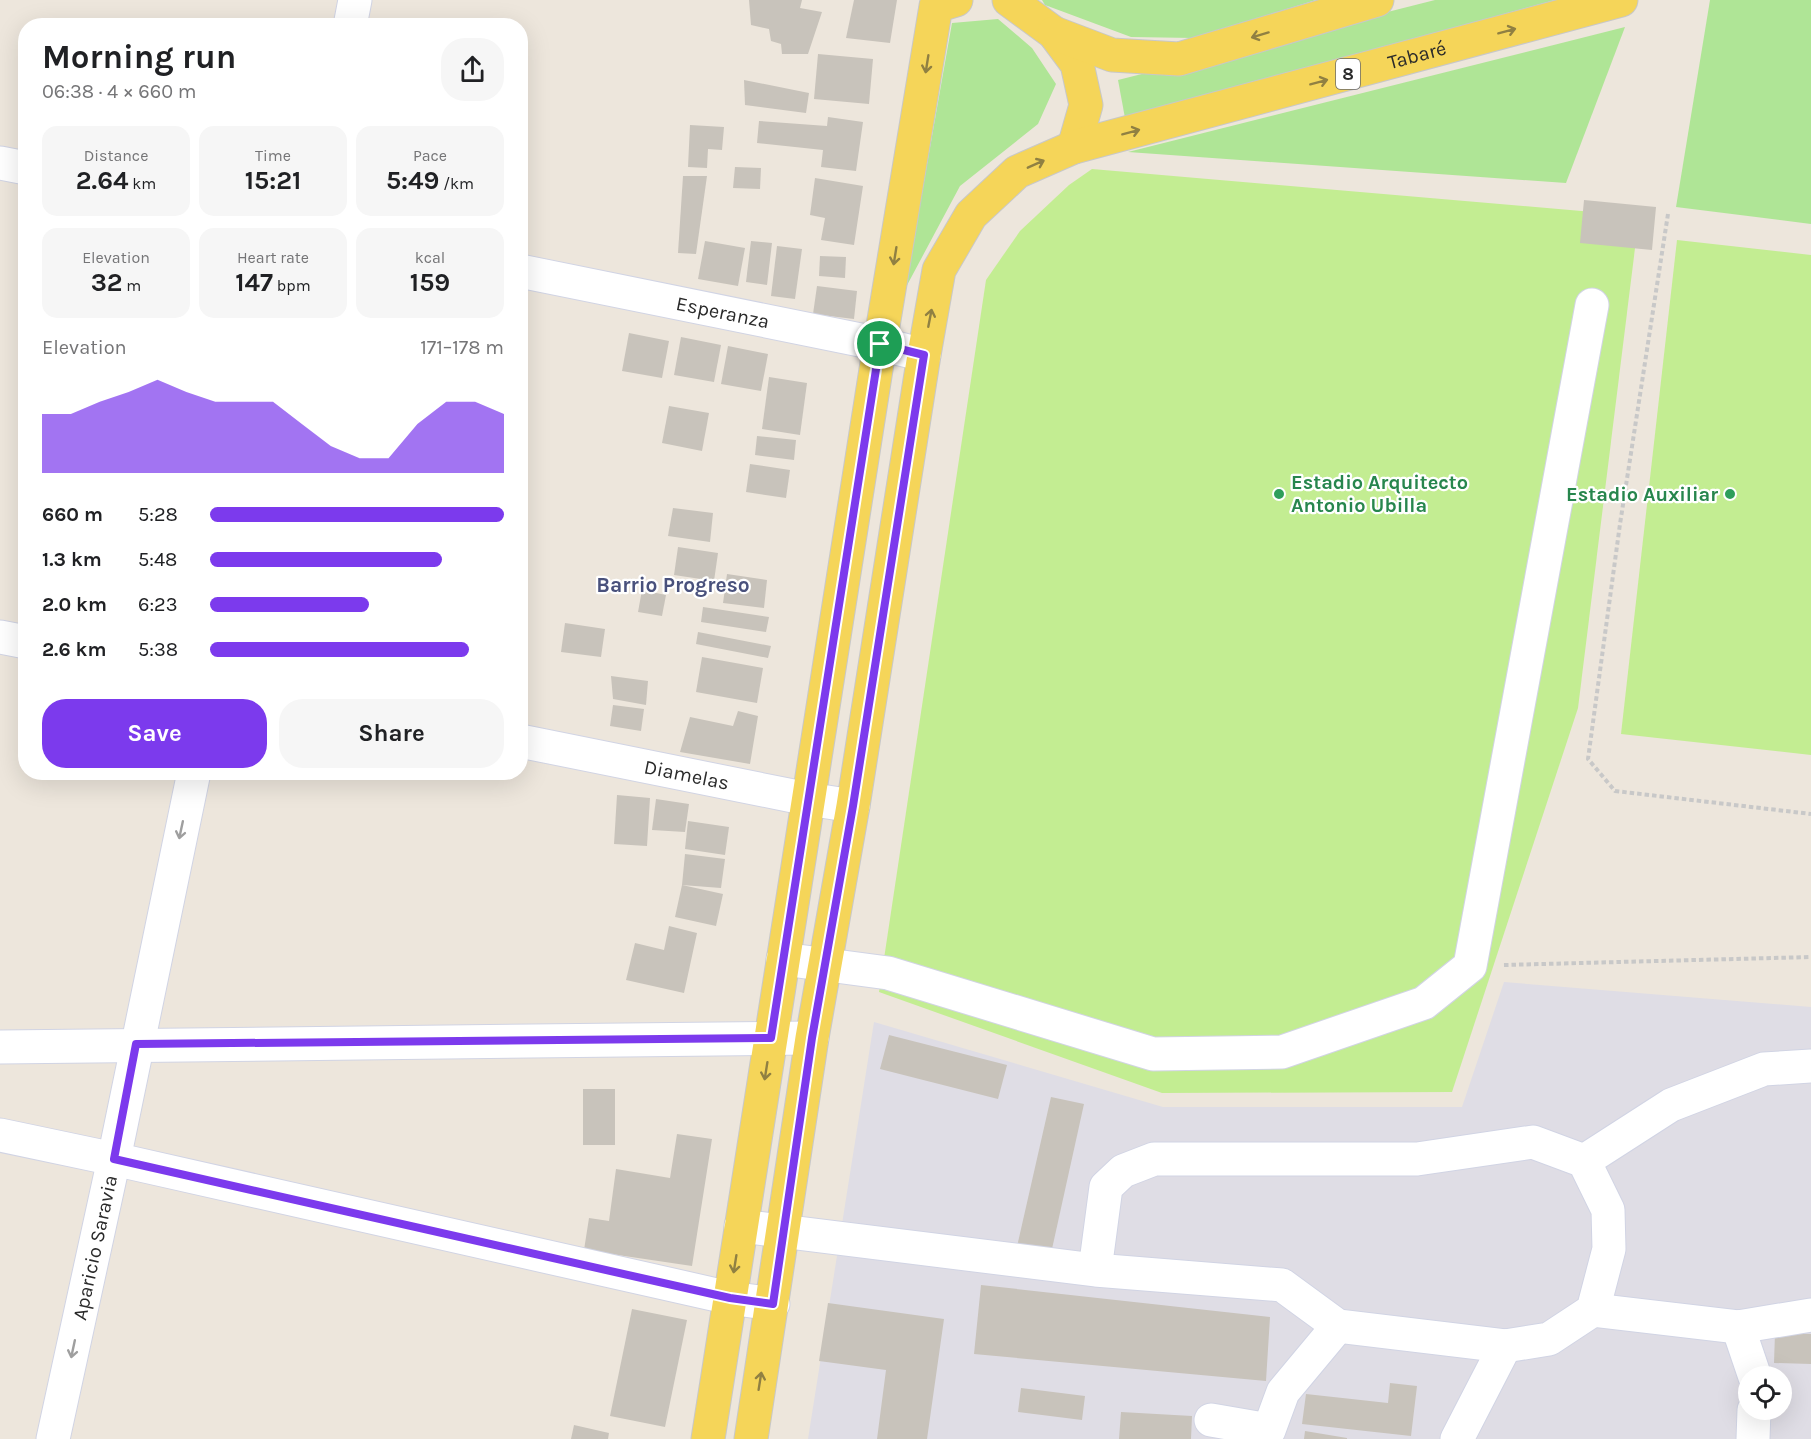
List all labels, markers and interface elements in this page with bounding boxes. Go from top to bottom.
one-way arrow [1497,25,1516,36]
one-way arrow [1251,30,1270,41]
street label: Tabaré [1385,36,1449,74]
text: Morning run [42,38,236,76]
button: share [441,38,504,101]
one-way arrow [921,53,932,73]
road number: 8 [1336,59,1360,89]
one-way arrow [1309,75,1328,87]
text: 06:38 · 4 × 660 m [42,80,197,103]
one-way arrow [1121,126,1140,138]
text: Distance [84,146,148,165]
text: Time [255,146,291,165]
text: Pace [413,146,447,165]
one-way arrow [1026,158,1044,170]
text: 2.64 [76,165,128,196]
text: 15:21 [245,165,301,196]
text: 5:49 [386,165,439,196]
text: km [128,174,156,193]
text: /km [439,174,474,193]
one-way arrow [889,246,900,266]
text: Elevation [82,248,150,267]
text: Heart rate [237,248,309,267]
text: kcal [415,248,445,267]
text: 32 [91,267,123,298]
text: 147 [235,267,273,298]
text: 159 [410,267,450,298]
text: m [123,276,141,295]
text: bpm [273,276,311,295]
street label: Esperanza [674,292,771,333]
one-way arrow [925,308,936,328]
pin [854,318,905,369]
icon: arrive [863,327,896,360]
text: Elevation [42,336,127,359]
text: 171–178 m [420,336,504,359]
place label: Estadio Arquitecto Antonio Ubilla [1291,471,1468,517]
place label: Estadio Auxiliar [1566,483,1718,506]
marker: Estadio Arquitecto Antonio Ubilla [1272,487,1286,501]
marker: Estadio Auxiliar [1723,487,1737,501]
text: 660 m [42,503,103,526]
text: 5:28 [138,503,178,526]
text: 1.3 km [42,548,102,571]
text: 5:48 [138,548,177,571]
district label: Barrio Progreso [596,573,750,597]
text: 2.0 km [42,593,107,616]
text: 6:23 [138,593,177,616]
text: 2.6 km [42,638,106,661]
text: 5:38 [138,638,178,661]
button: Save [42,699,267,768]
button: Share [279,699,504,768]
street label: Diamelas [642,755,731,795]
one-way arrow [175,820,187,839]
one-way arrow [760,1061,771,1080]
street label: Aparicio Saravia [68,1173,122,1322]
one-way arrow [729,1253,740,1273]
one-way arrow [67,1339,78,1359]
map controls [1738,1366,1792,1420]
button: locate [1738,1366,1792,1420]
one-way arrow [755,1372,766,1392]

